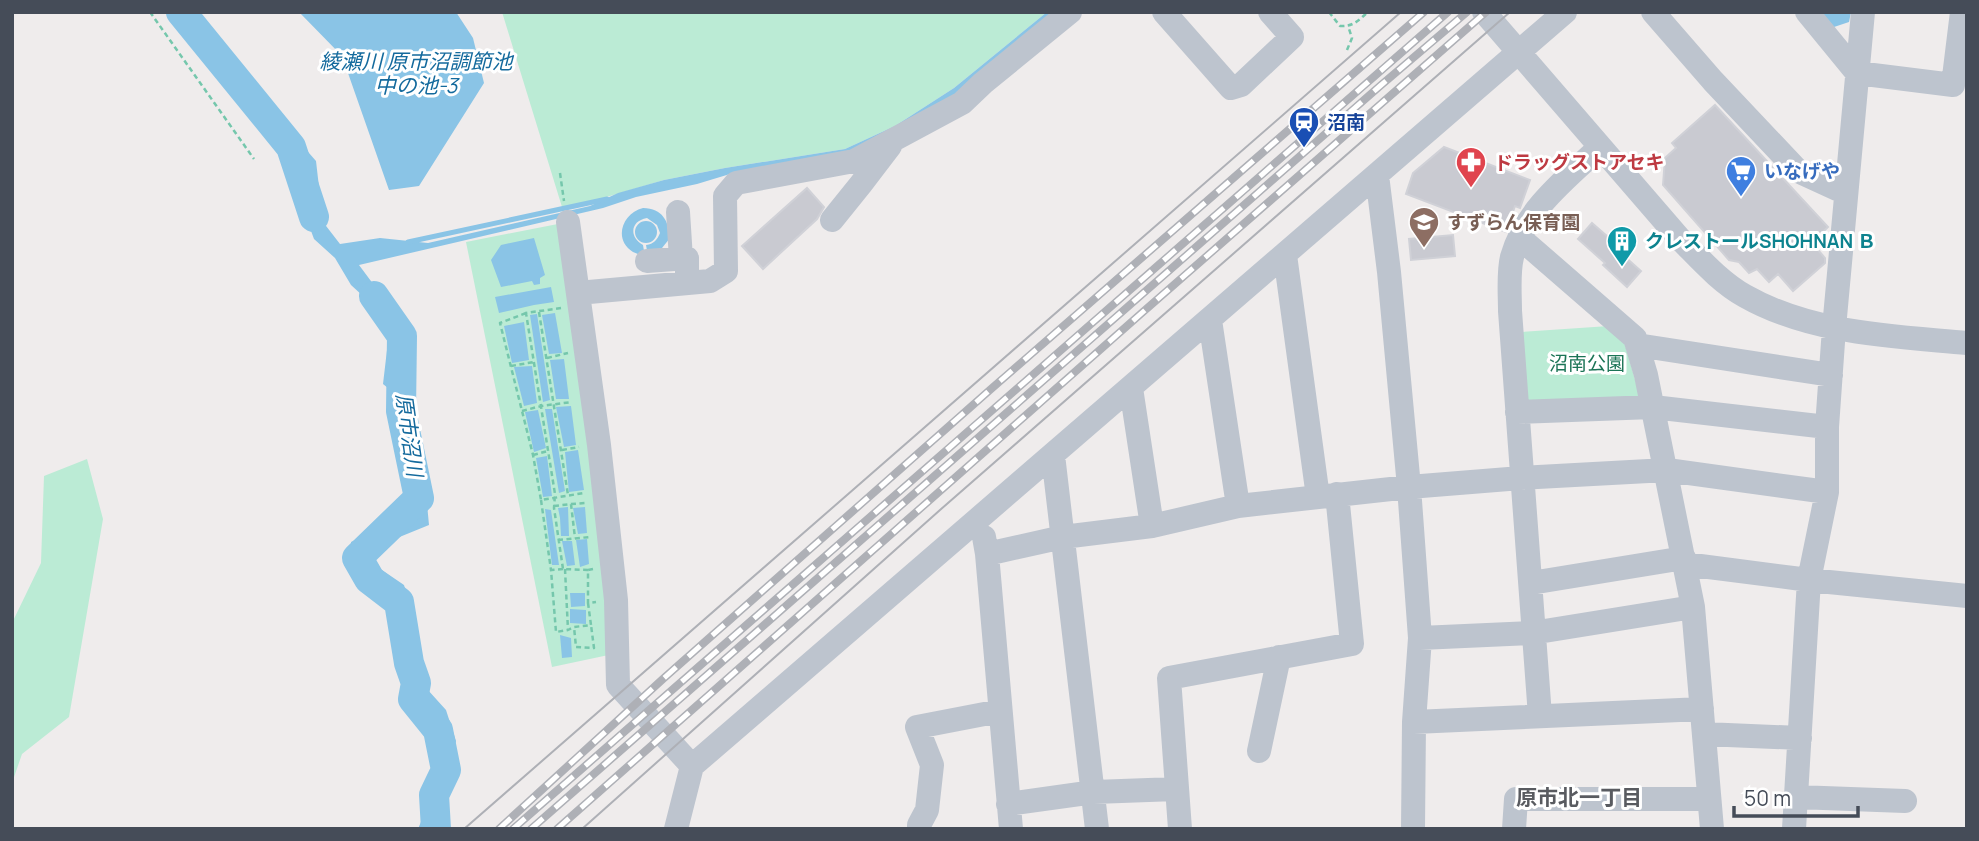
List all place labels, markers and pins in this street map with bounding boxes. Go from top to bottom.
station icon: 沼南 [1287,105,1321,149]
place label: 沼南 [1327,109,1365,135]
pharmacy icon: ドラッグストアセキ [1454,145,1488,189]
place label: ドラッグストアセキ [1494,149,1665,175]
supermarket icon: いなげや [1724,154,1758,198]
place label: いなげや [1764,158,1840,184]
school or university icon: すずらん保育園 [1407,205,1441,249]
place label: すずらん保育園 [1447,209,1580,235]
building icon: クレストールSHOHNAN Ｂ [1605,224,1639,268]
place label: クレストールSHOHNAN Ｂ [1645,228,1876,254]

